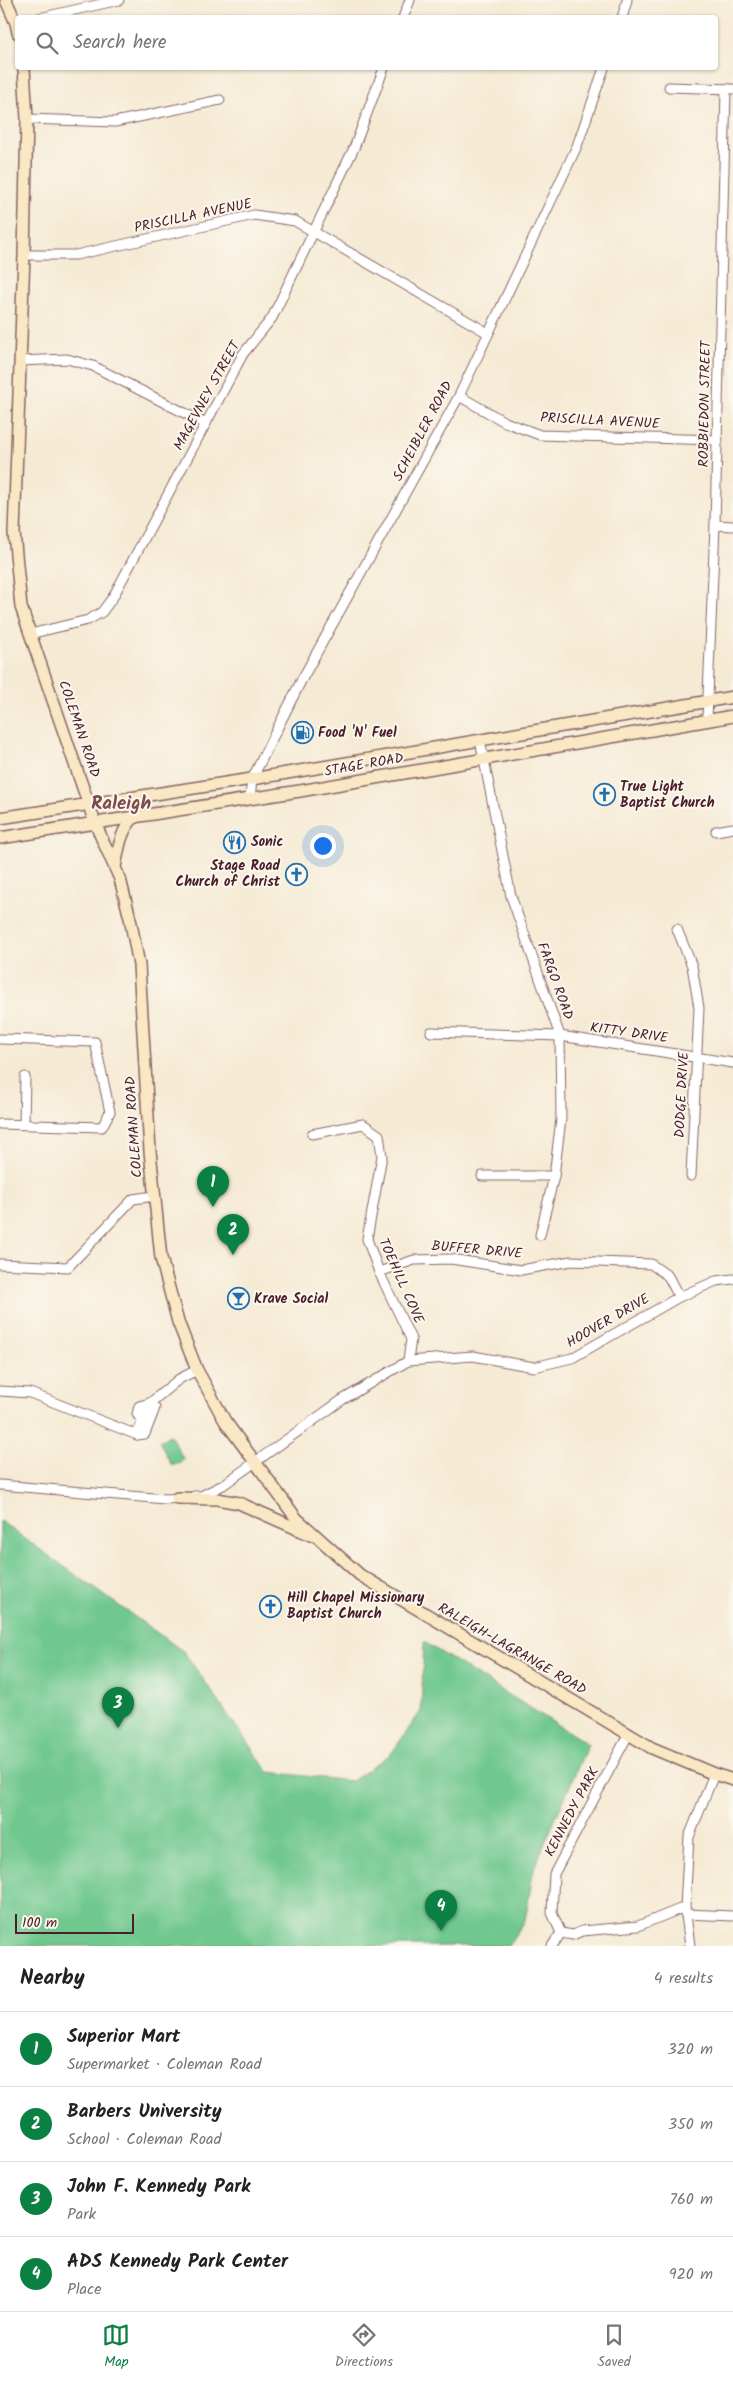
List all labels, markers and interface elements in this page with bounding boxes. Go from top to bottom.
search box [15,15,718,70]
text: Search here [73,28,167,58]
icon: search [33,29,61,57]
street label: PRISCILLA AVENUE [132,193,255,239]
street label: MAGEVNEY STREET [168,336,247,455]
street label: ROBBIEDON STREET [693,339,717,468]
street label: SCHEIBLER ROAD [387,377,459,485]
street label: PRISCILLA AVENUE [540,407,661,435]
street label: COLEMAN ROAD [52,677,106,781]
fuel station icon: Food 'N' Fuel [290,721,314,745]
place label: Food 'N' Fuel [318,722,397,744]
street label: STAGE ROAD [323,747,405,783]
place label: True Light Baptist Church [620,776,715,814]
church icon: True Light Baptist Church [592,783,616,807]
district label: Raleigh [91,789,151,819]
restaurant icon: Sonic [223,830,247,854]
place label: Sonic [251,831,284,853]
your location [310,833,336,859]
place label: Stage Road Church of Christ [176,855,281,893]
church icon: Stage Road Church of Christ [284,862,308,886]
street label: FARGO ROAD [531,939,579,1023]
street label: KITTY DRIVE [589,1017,670,1049]
street label: DODGE DRIVE [669,1051,695,1139]
street label: COLEMAN ROAD [119,1075,149,1179]
pin: 1 [197,1166,229,1207]
pin: 2 [217,1214,249,1255]
street label: TOEHILL COVE [372,1235,430,1328]
street label: BUFFER DRIVE [431,1235,524,1265]
bar icon: Krave Social [226,1287,250,1311]
place label: Krave Social [254,1288,329,1310]
street label: HOOVER DRIVE [562,1288,655,1354]
place label: Hill Chapel Missionary Baptist Church [287,1587,425,1625]
church icon: Hill Chapel Missionary Baptist Church [259,1594,283,1618]
street label: RALEIGH-LAGRANGE ROAD [433,1597,591,1701]
pin: 3 [102,1687,134,1728]
street label: KENNEDY PARK [539,1763,605,1861]
pin: 4 [425,1890,457,1931]
scale bar [15,1911,134,1934]
text: 100 m [22,1912,57,1934]
text: Nearby [20,1962,85,1995]
text: 4 results [654,1966,713,1991]
text: Superior Mart [67,2022,180,2052]
text: 1 [34,2037,38,2062]
text: 320 m [667,2037,713,2062]
text: Supermarket · Coleman Road [67,2052,262,2077]
text: Barbers University [67,2097,222,2127]
text: 2 [31,2112,41,2137]
text: 350 m [668,2112,713,2137]
text: School · Coleman Road [67,2127,221,2152]
text: John F. Kennedy Park [67,2172,250,2202]
text: 3 [32,2187,40,2212]
text: 760 m [670,2187,713,2212]
text: Park [67,2202,96,2227]
text: ADS Kennedy Park Center [67,2247,288,2277]
text: 4 [32,2262,40,2287]
text: 920 m [669,2262,713,2287]
text: Place [67,2277,101,2302]
tab: Map [102,2321,130,2373]
tab: Directions [335,2321,393,2373]
tab: Saved [597,2321,631,2373]

